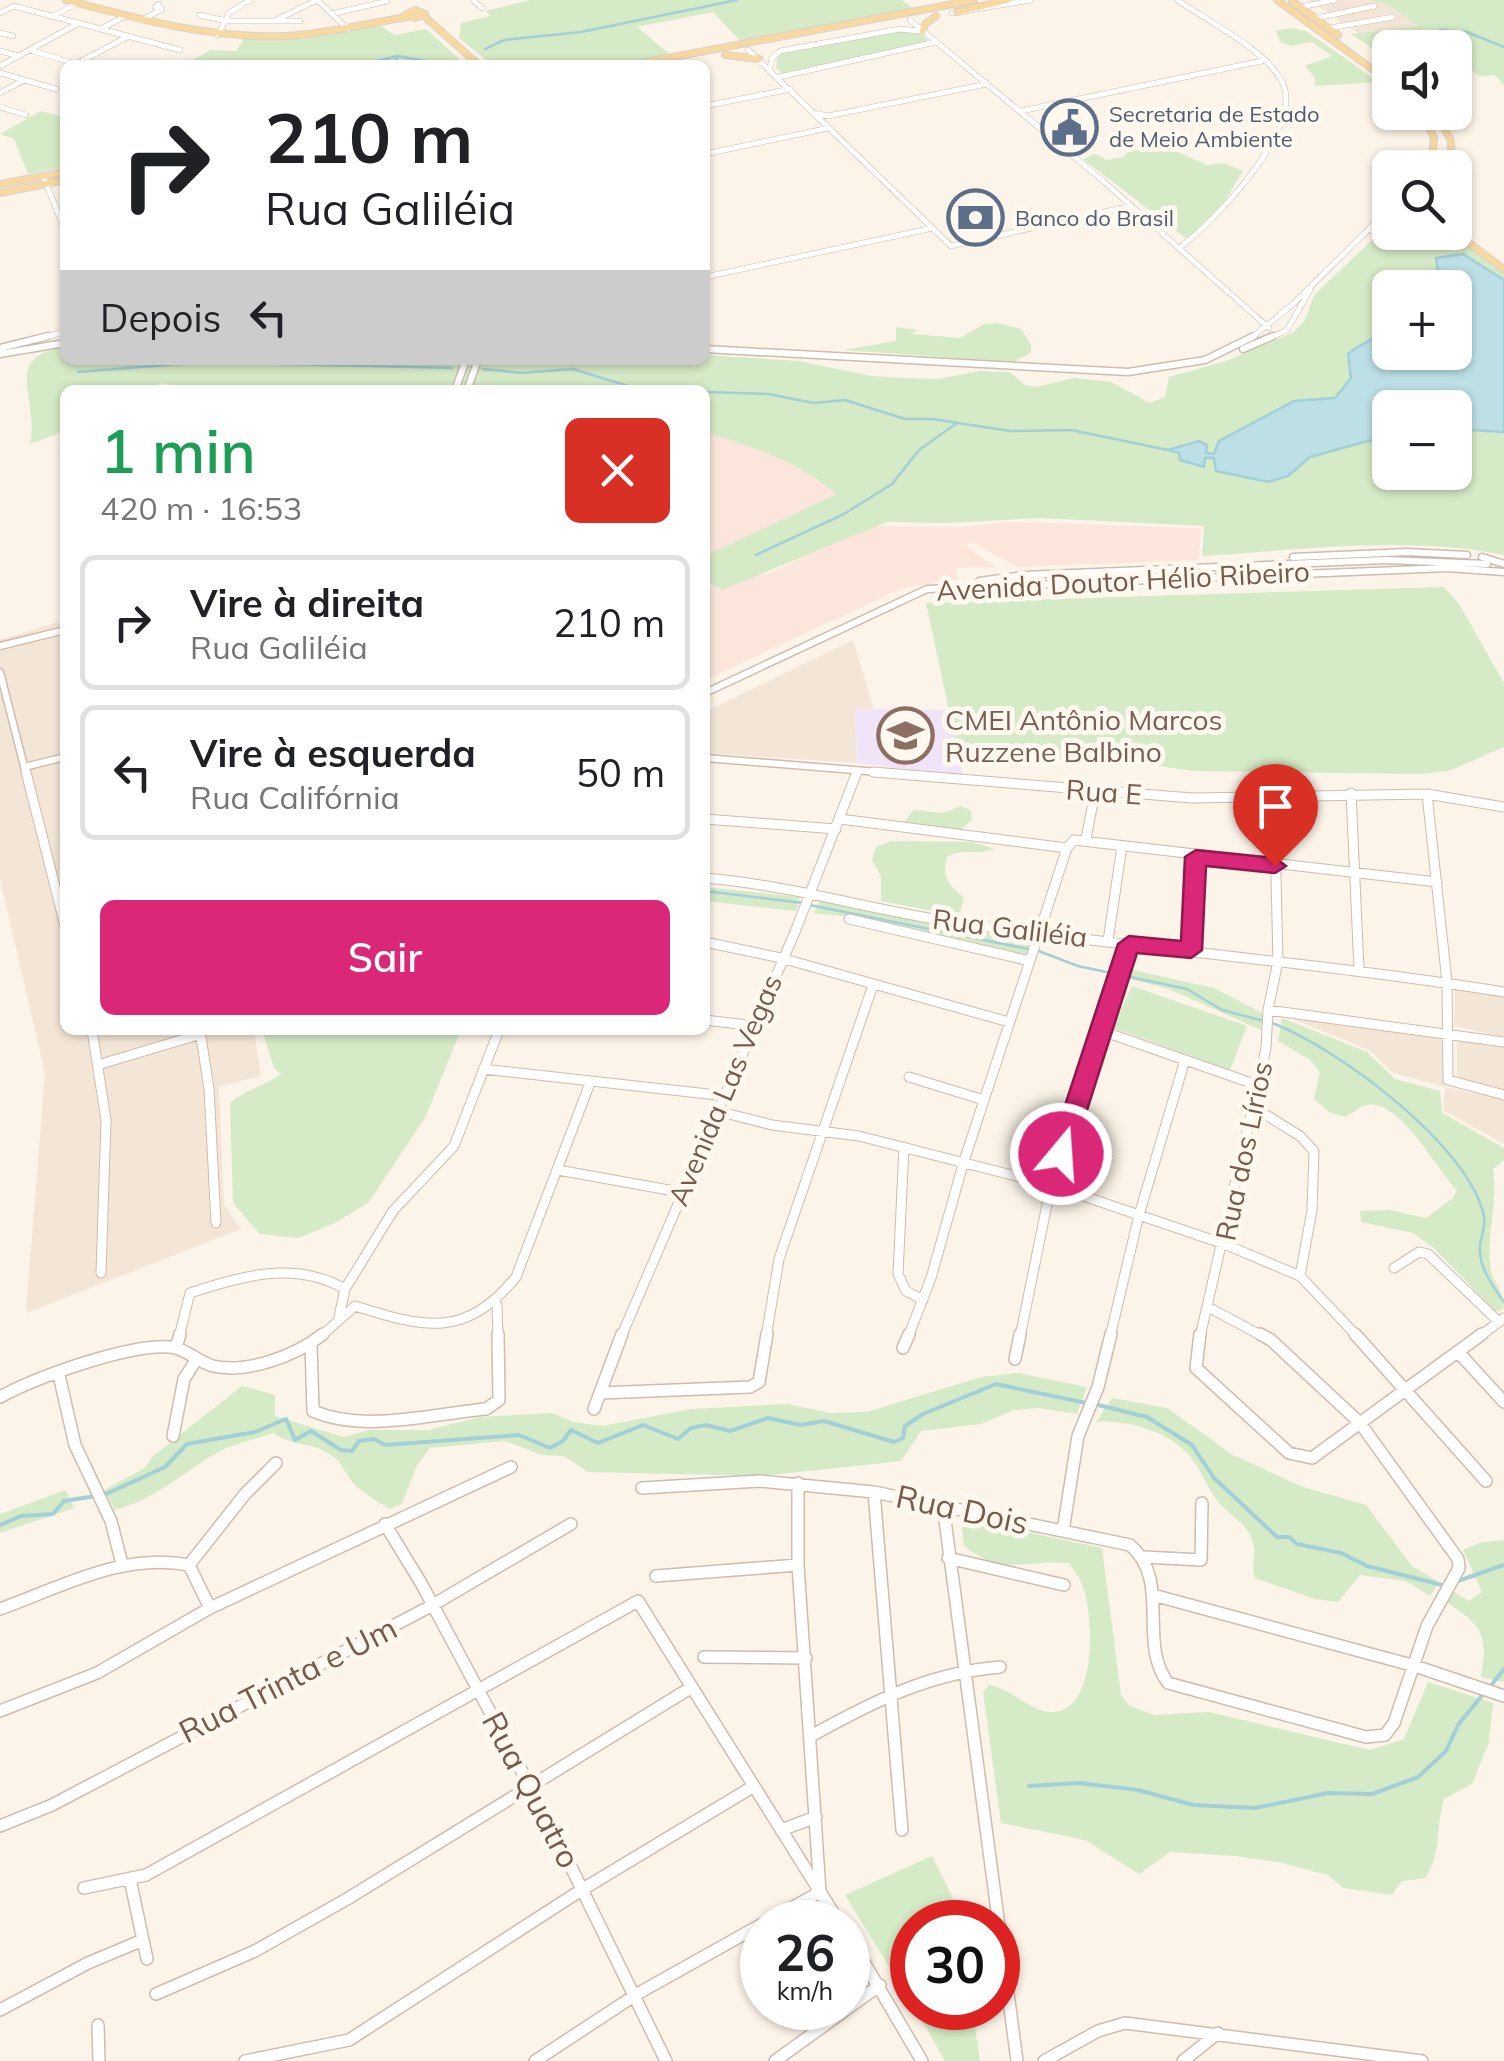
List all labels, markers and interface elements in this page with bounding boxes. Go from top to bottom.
map controls [1372,30,1472,490]
button: sound [1372,30,1472,130]
text: 210 m [265,93,473,181]
public building icon: Secretaria de Estado de Meio Ambiente [1040,97,1100,157]
icon: right [100,100,230,230]
place label: Secretaria de Estado de Meio Ambiente [1109,100,1320,153]
button: search [1372,150,1472,250]
text: Rua Galiléia [265,180,515,236]
bank icon: Banco do Brasil [946,188,1006,248]
place label: Banco do Brasil [1015,204,1174,232]
button: + [1372,270,1472,370]
icon: left [241,290,296,345]
text: Depois [100,294,221,342]
button: − [1372,390,1472,490]
text: 1 min [100,413,256,488]
button: close [565,418,670,523]
text: 420 m · 16:53 [100,488,302,528]
street label: Avenida Doutor Hélio Ribeiro [935,553,1311,608]
text: Vire à direita [190,579,424,627]
icon: right [105,595,160,650]
text: 210 m [553,599,665,647]
text: Rua Galiléia [190,627,368,667]
place label: CMEI Antônio Marcos Ruzzene Balbino [945,702,1222,769]
school or university icon: CMEI Antônio Marcos Ruzzene Balbino [876,706,936,766]
text: Vire à esquerda [190,729,476,777]
icon: left [105,745,160,800]
text: 50 m [576,749,665,797]
pin [1233,764,1318,867]
street label: Rua E [1065,771,1143,812]
text: Rua Califórnia [190,777,400,817]
icon: arrive [1248,779,1303,834]
button: Sair [100,900,670,1015]
street label: Rua Galiléia [931,901,1089,954]
street label: Avenida Las Vegas [660,969,789,1211]
street label: Rua dos Lírios [1207,1058,1280,1244]
position arrow [1009,1102,1113,1206]
street label: Rua Dois [893,1476,1032,1542]
street label: Rua Trinta e Um [172,1607,403,1751]
street label: Rua Quatro [474,1704,590,1875]
speed limit sign: 30 [890,1900,1020,2030]
text: 26 [775,1921,835,1984]
text: km/h [777,1975,833,2006]

